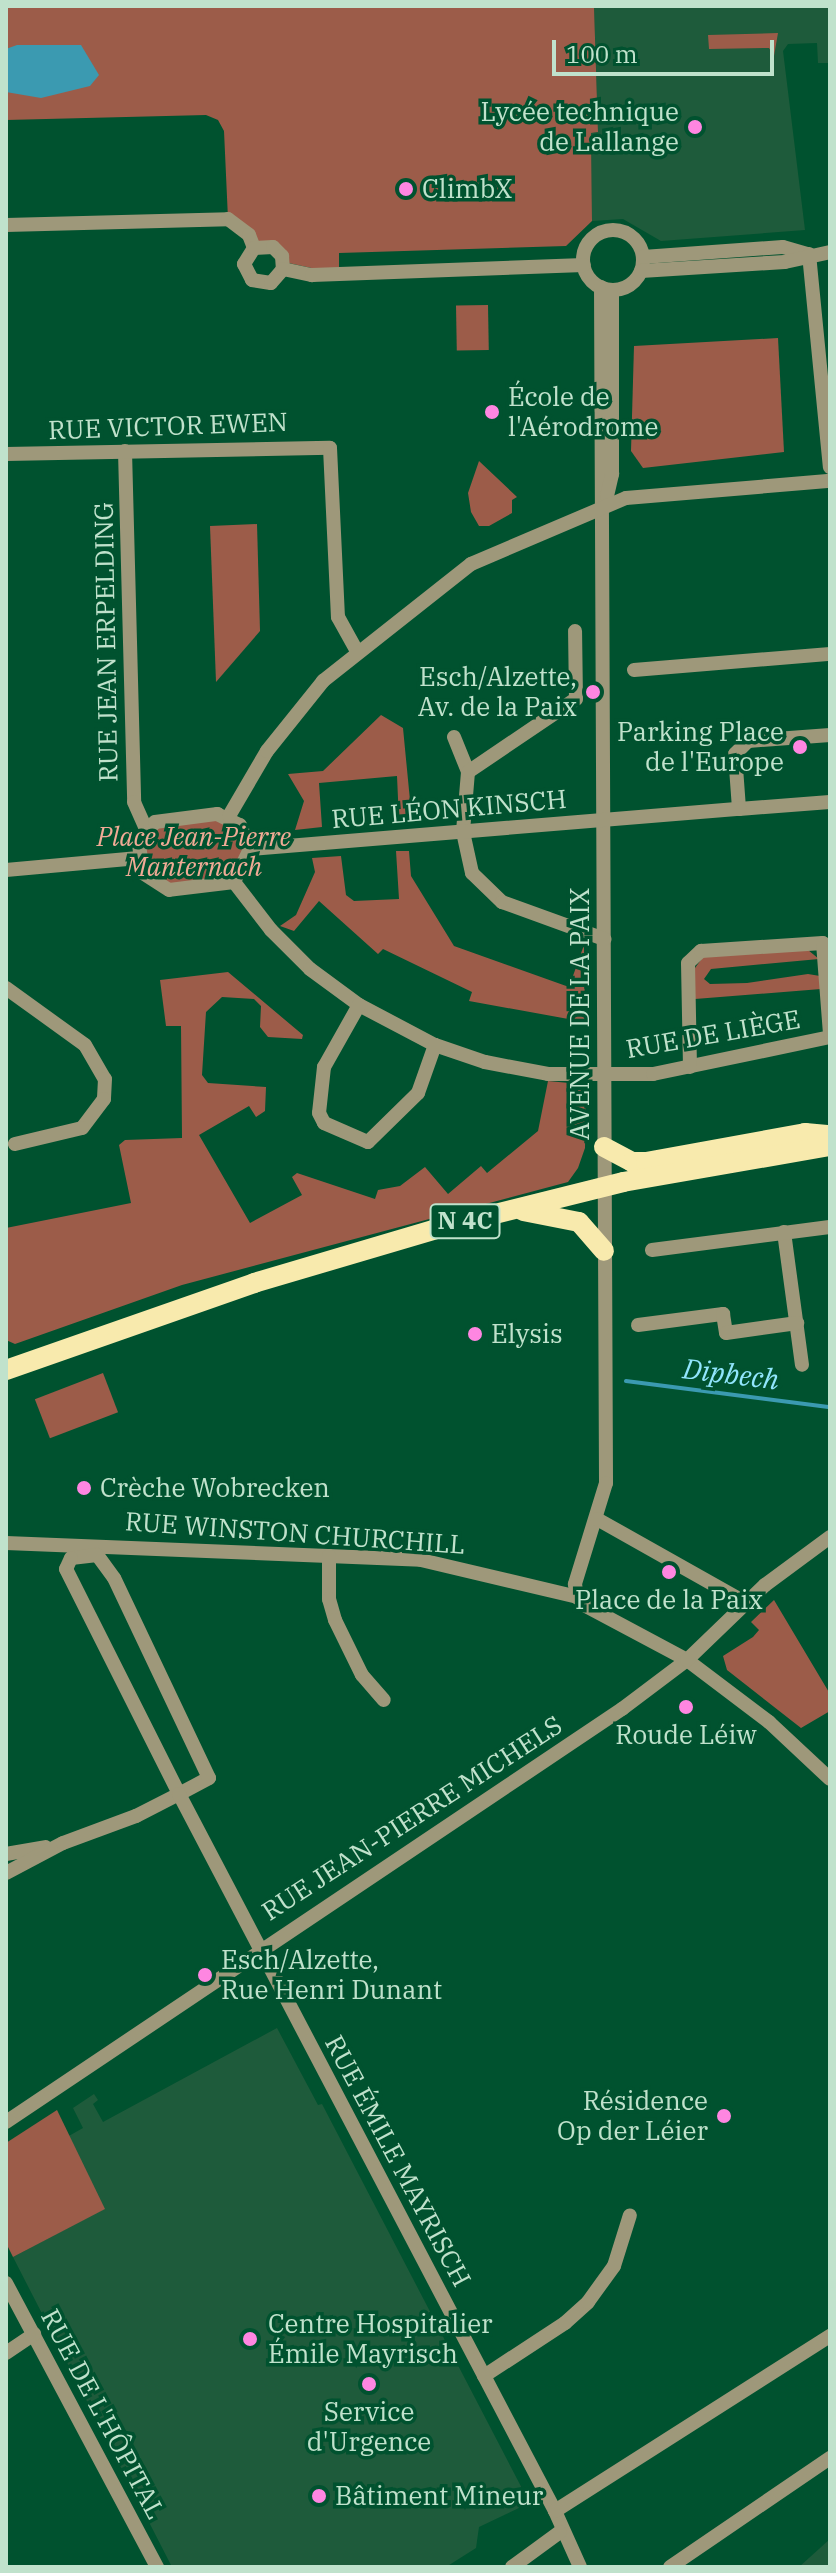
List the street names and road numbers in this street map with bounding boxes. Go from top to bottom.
street label: RUE VICTOR EWEN [48,406,288,446]
street label: RUE JEAN ERPELDING [88,502,124,782]
street label: RUE LÉON KINSCH [330,783,568,835]
street label: AVENUE DE LA PAIX [564,888,596,1140]
street label: RUE DE LIÈGE [623,1003,803,1065]
road number: N 4C [429,1201,501,1241]
street label: RUE WINSTON CHURCHILL [124,1506,466,1560]
street label: RUE JEAN-PIERRE MICHELS [256,1709,568,1927]
street label: RUE ÉMILE MAYRISCH [318,2030,478,2292]
street label: RUE DE L'HÔPITAL [35,2304,171,2524]

